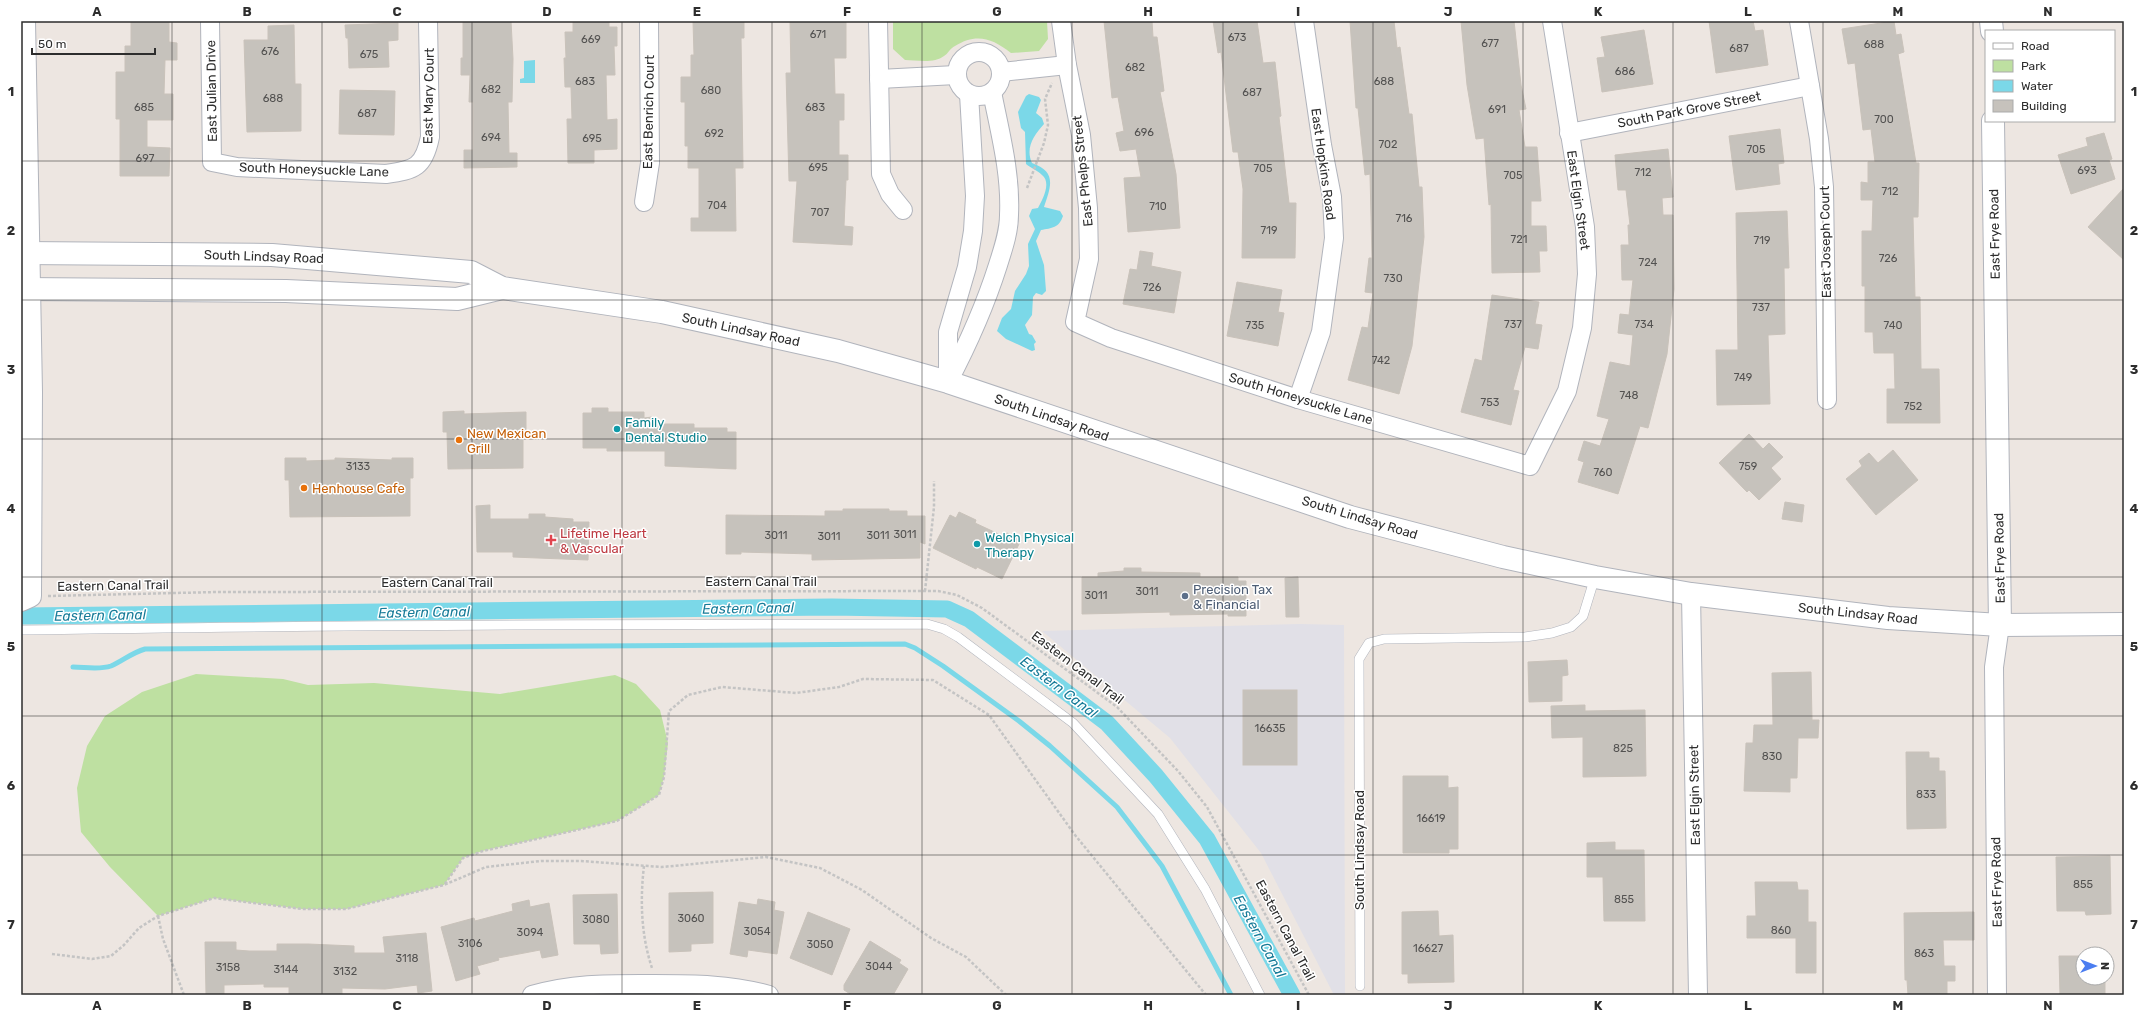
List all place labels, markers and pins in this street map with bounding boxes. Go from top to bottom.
place label: Family Dental Studio [625,415,707,445]
marker: Family Dental Studio [612,424,622,434]
place label: New Mexican Grill [467,426,546,456]
marker: New Mexican Grill [454,435,464,445]
place label: Henhouse Cafe [312,481,405,496]
marker: Henhouse Cafe [299,483,309,493]
place label: Lifetime Heart & Vascular [560,526,647,556]
place label: Welch Physical Therapy [985,530,1074,560]
marker: Lifetime Heart & Vascular [545,534,557,546]
marker: Welch Physical Therapy [972,539,982,549]
place label: Precision Tax & Financial [1193,582,1272,612]
marker: Precision Tax & Financial [1180,591,1190,601]

